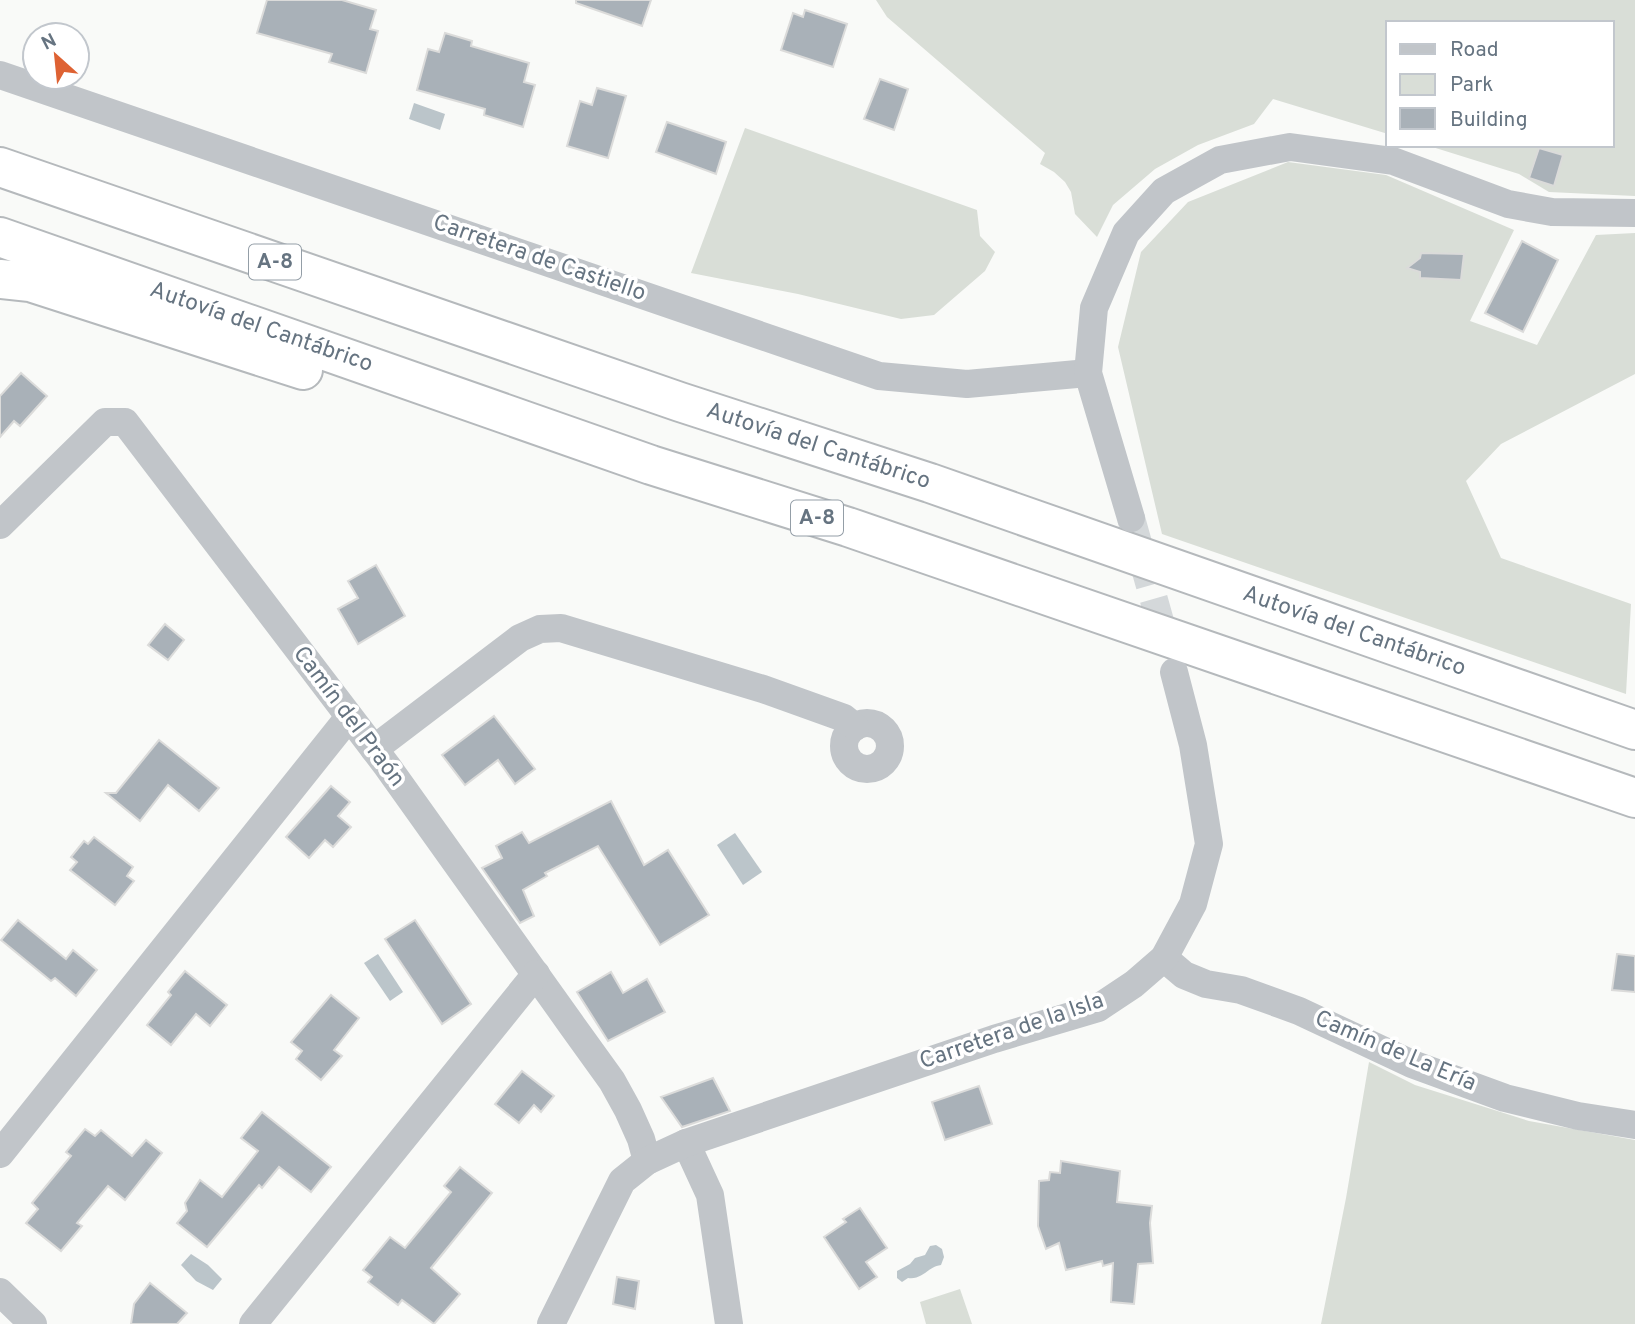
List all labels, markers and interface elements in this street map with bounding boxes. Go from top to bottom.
north arrow [21,21,91,91]
legend [1386,21,1614,147]
text: N [38,29,61,56]
text: Road [1450,37,1499,64]
text: Park [1450,72,1493,99]
text: Building [1450,107,1528,134]
street label: Carretera de Castiello [429,209,649,309]
road number: A-8 [249,244,301,280]
street label: Autovía del Cantábrico [146,276,376,380]
street label: Autovía del Cantábrico [702,397,934,497]
road number: A-8 [791,500,843,536]
street label: Autovía del Cantábrico [1239,580,1469,684]
street label: Camín del Praón [286,641,410,793]
street label: Carretera de la Isla [916,987,1108,1077]
street label: Camín de La Ería [1310,1005,1480,1099]

